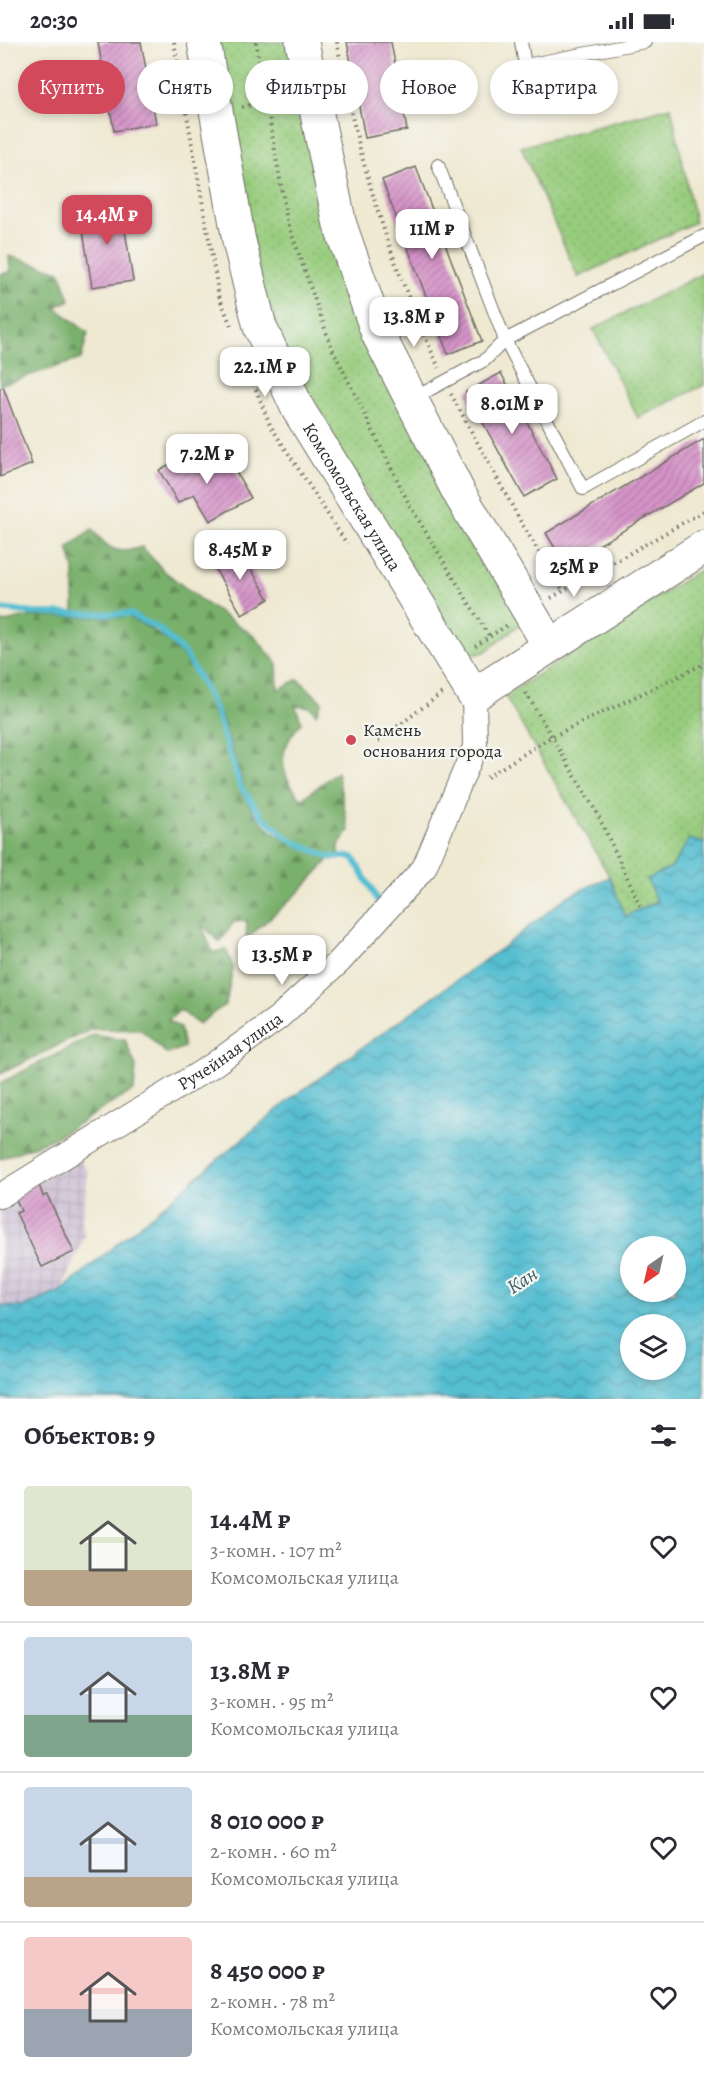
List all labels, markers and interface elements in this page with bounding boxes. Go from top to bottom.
text: 20:30 [30,6,77,36]
chip: Купить [18,60,125,114]
chip: Снять [137,60,233,114]
chip: Фильтры [245,60,368,114]
chip: Новое [380,60,478,114]
chip: Квартира [490,60,618,114]
pin: 14.4M ₽ [52,195,162,246]
text: 14.4M ₽ [76,201,138,228]
pin: 11M ₽ [390,209,474,260]
text: 11M ₽ [410,215,454,242]
pin: 13.8M ₽ [359,297,469,348]
text: 13.8M ₽ [383,303,445,330]
pin: 22.1M ₽ [210,347,320,398]
text: 22.1M ₽ [234,353,296,380]
pin: 8.01M ₽ [457,384,567,435]
text: 8.01M ₽ [481,390,543,417]
street label: Комсомольская улица [297,418,407,576]
pin: 7.2M ₽ [158,434,256,485]
text: 7.2M ₽ [180,440,234,467]
pin: 8.45M ₽ [185,530,295,581]
text: 8.45M ₽ [208,536,272,563]
pin: 25M ₽ [532,547,616,598]
text: 25M ₽ [550,553,598,580]
place label: Камень основания города [363,718,503,763]
marker: Камень основания города [344,733,358,747]
pin: 13.5M ₽ [227,935,337,986]
text: 13.5M ₽ [252,941,312,968]
street label: Ручейная улица [173,1006,288,1096]
north arrow [620,1236,686,1302]
map controls [620,1236,686,1380]
water label: Кан [502,1260,543,1300]
button: layers [620,1314,686,1380]
text: Объектов: 9 [24,1418,155,1453]
icon: filters [647,1419,680,1452]
text: 14.4M ₽ [210,1502,291,1537]
icon: home [72,1510,144,1582]
icon: heart [647,1530,680,1563]
text: 3-комн. · 107 m² [210,1537,342,1564]
text: Комсомольская улица [210,1564,399,1591]
text: 13.8M ₽ [210,1653,290,1688]
icon: home [72,1661,144,1733]
icon: heart [647,1681,680,1714]
text: 3-комн. · 95 m² [210,1688,334,1715]
text: Комсомольская улица [210,1715,399,1742]
text: 8 010 000 ₽ [210,1803,324,1838]
icon: home [72,1811,144,1883]
icon: heart [647,1831,680,1864]
text: 2-комн. · 60 m² [210,1838,337,1865]
text: Комсомольская улица [210,1865,399,1892]
text: 8 450 000 ₽ [210,1953,325,1988]
icon: home [72,1961,144,2033]
icon: heart [647,1981,680,2014]
text: 2-комн. · 78 m² [210,1988,335,2015]
text: Комсомольская улица [210,2015,399,2042]

